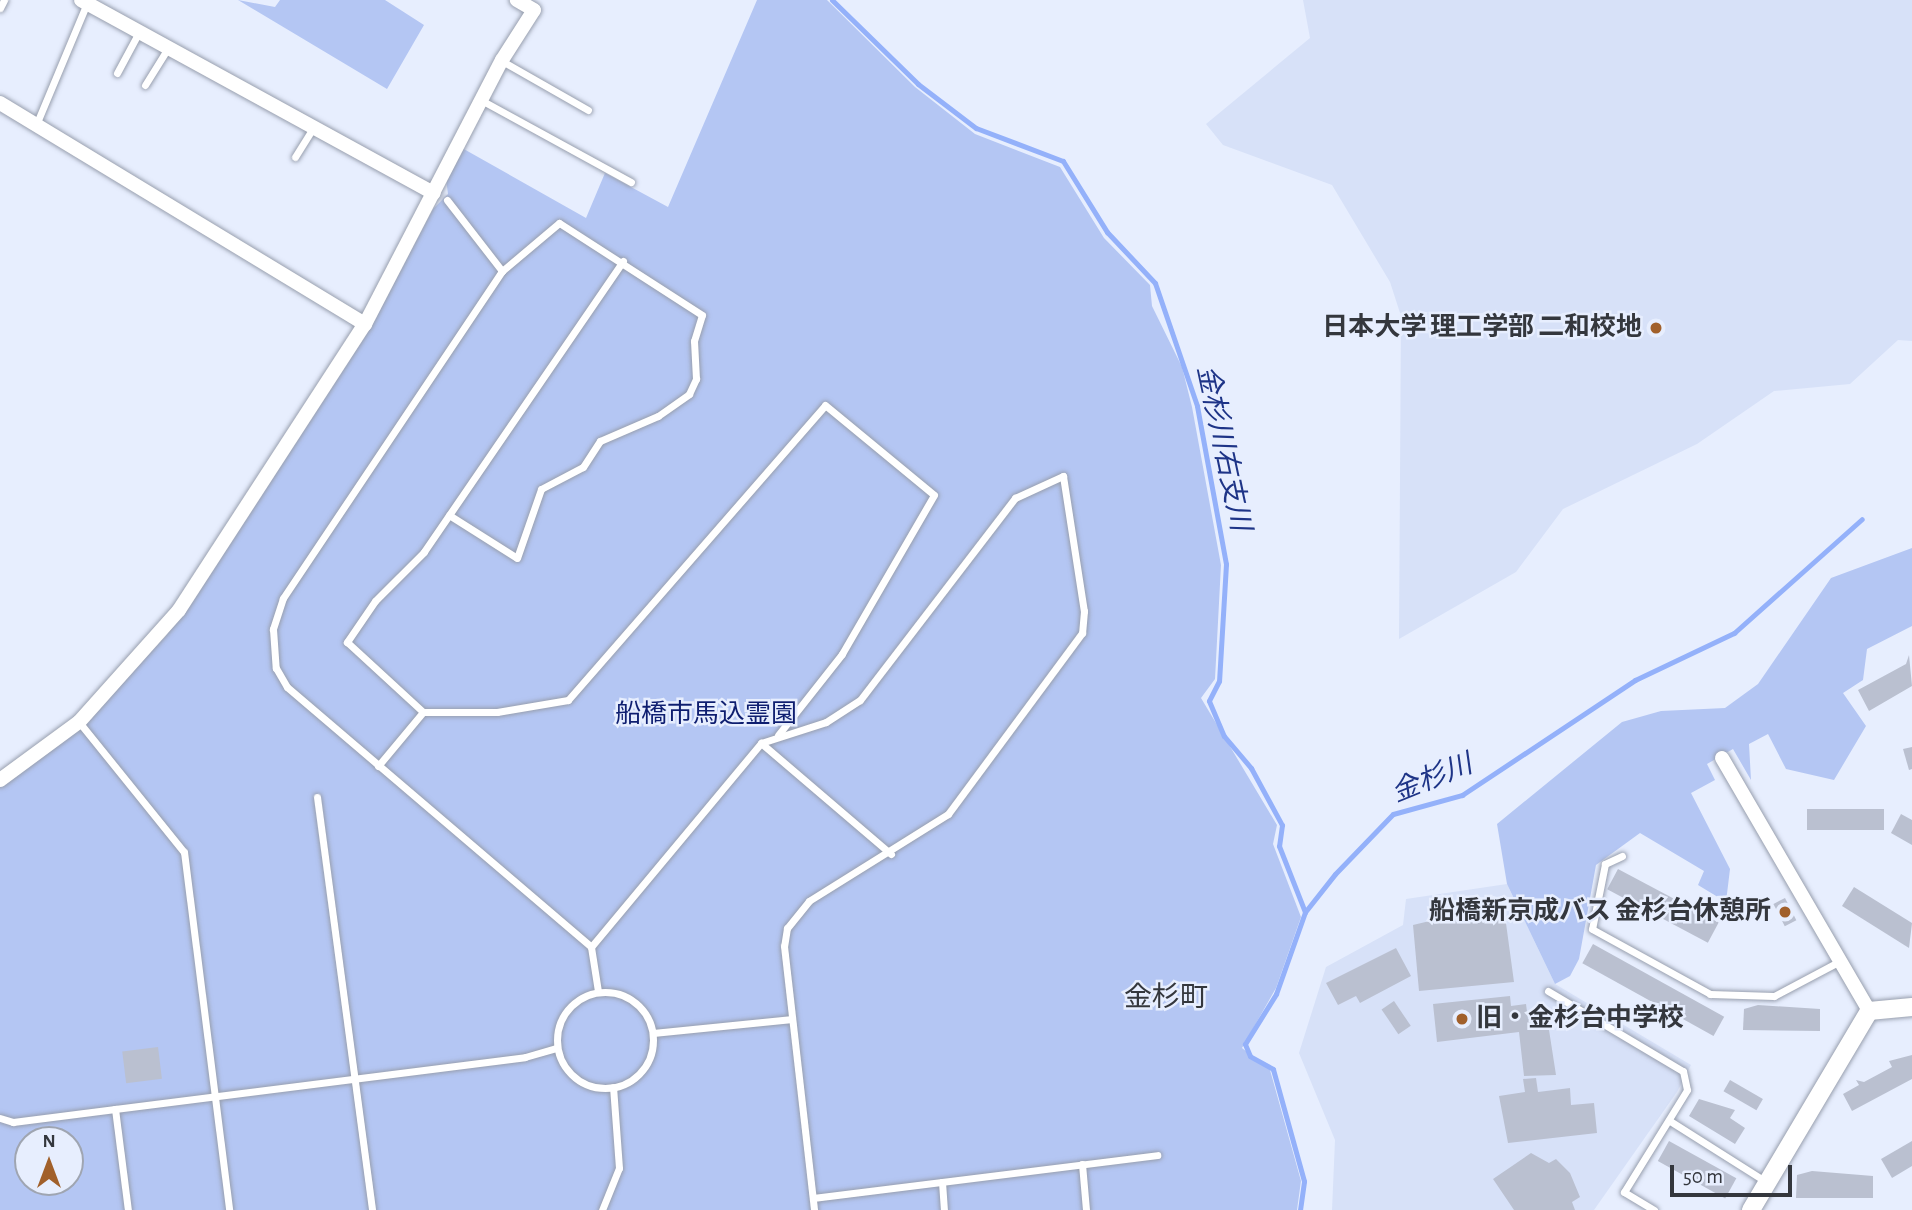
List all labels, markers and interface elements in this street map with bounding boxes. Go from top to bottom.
place label: 日本大学 理工学部 二和校地 [1322,312,1642,344]
marker: 日本大学 理工学部 二和校地 [1648,320,1664,336]
water label: 金杉川右支川 [1189,362,1257,534]
park label: 船橋市馬込霊園 [615,699,797,731]
water label: 金杉川 [1387,748,1477,810]
place label: 船橋新京成バス 金杉台休憩所 [1429,896,1771,928]
marker: 船橋新京成バス 金杉台休憩所 [1777,904,1793,920]
district label: 金杉町 [1124,981,1208,1015]
place label: 旧・金杉台中学校 [1476,1003,1684,1035]
marker: 旧・金杉台中学校 [1454,1011,1470,1027]
north arrow [14,1126,84,1196]
text: N [42,1132,56,1151]
scale bar [1674,1150,1797,1194]
text: 50 m [1683,1166,1723,1187]

